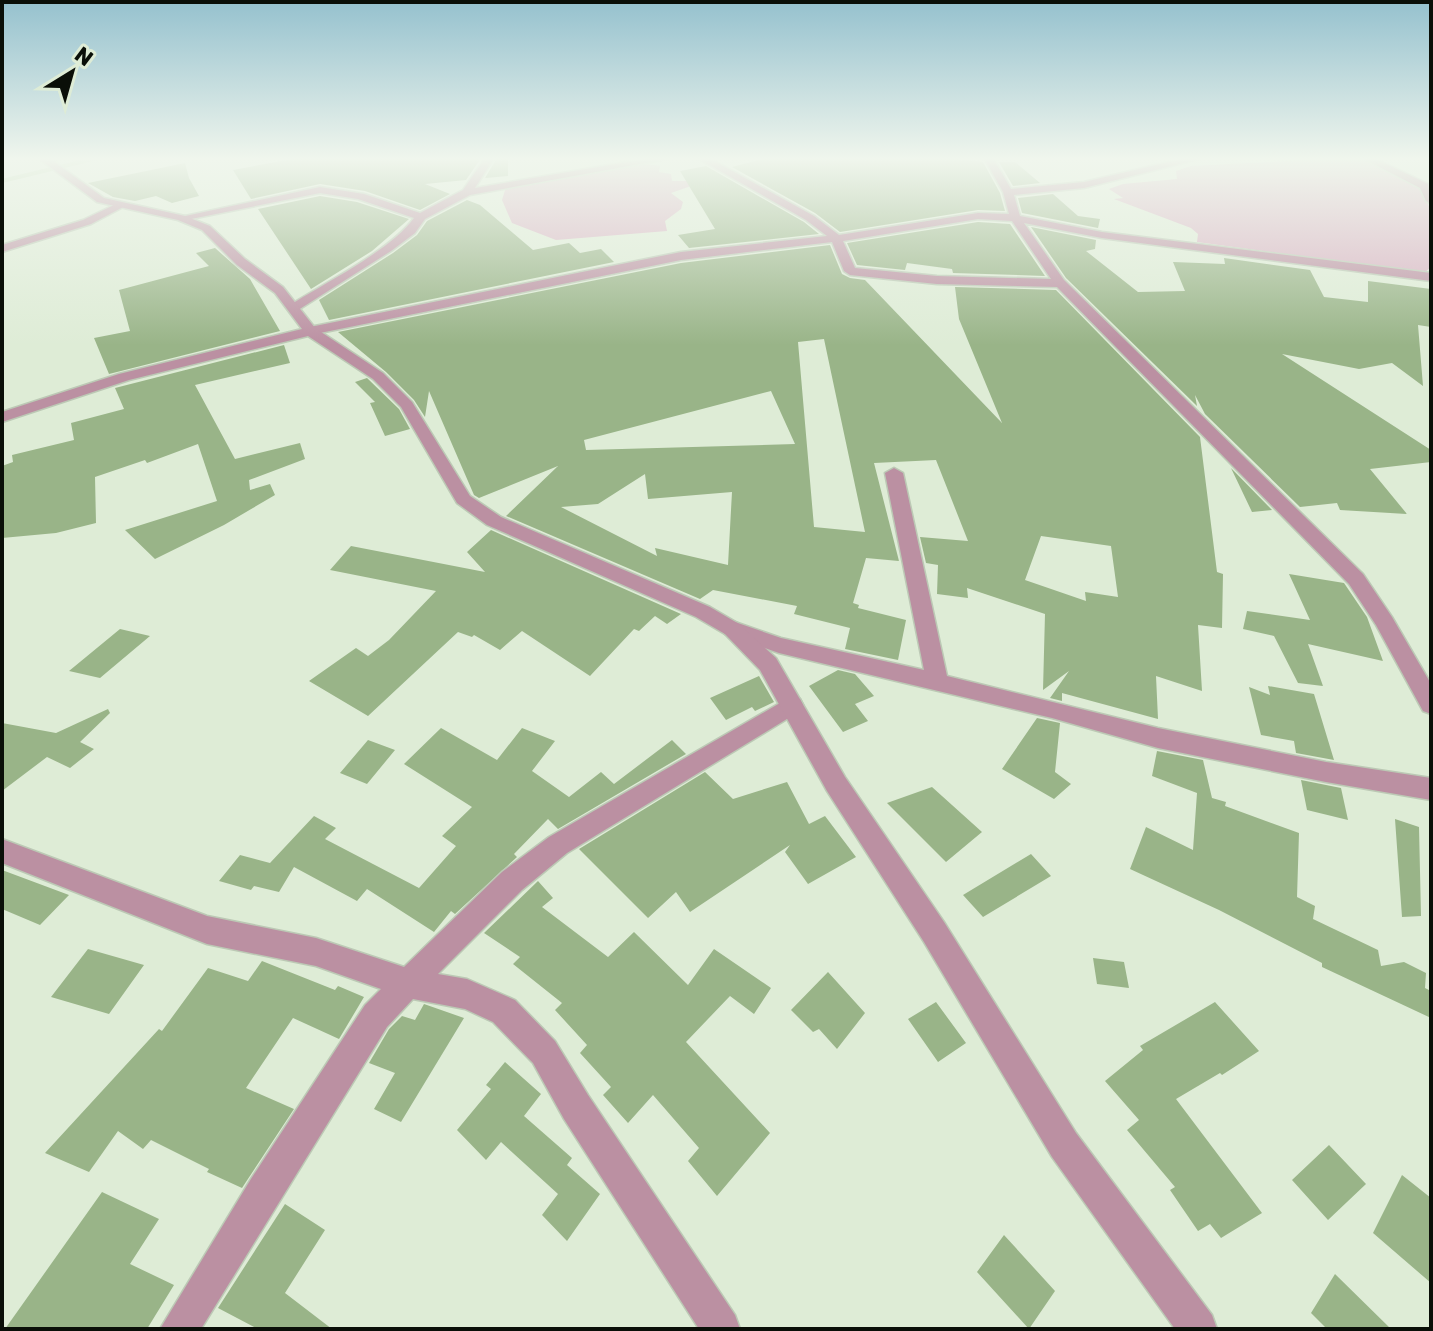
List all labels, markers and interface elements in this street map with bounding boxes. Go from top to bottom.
north arrow [32,32,112,112]
text: N [69,41,98,72]

